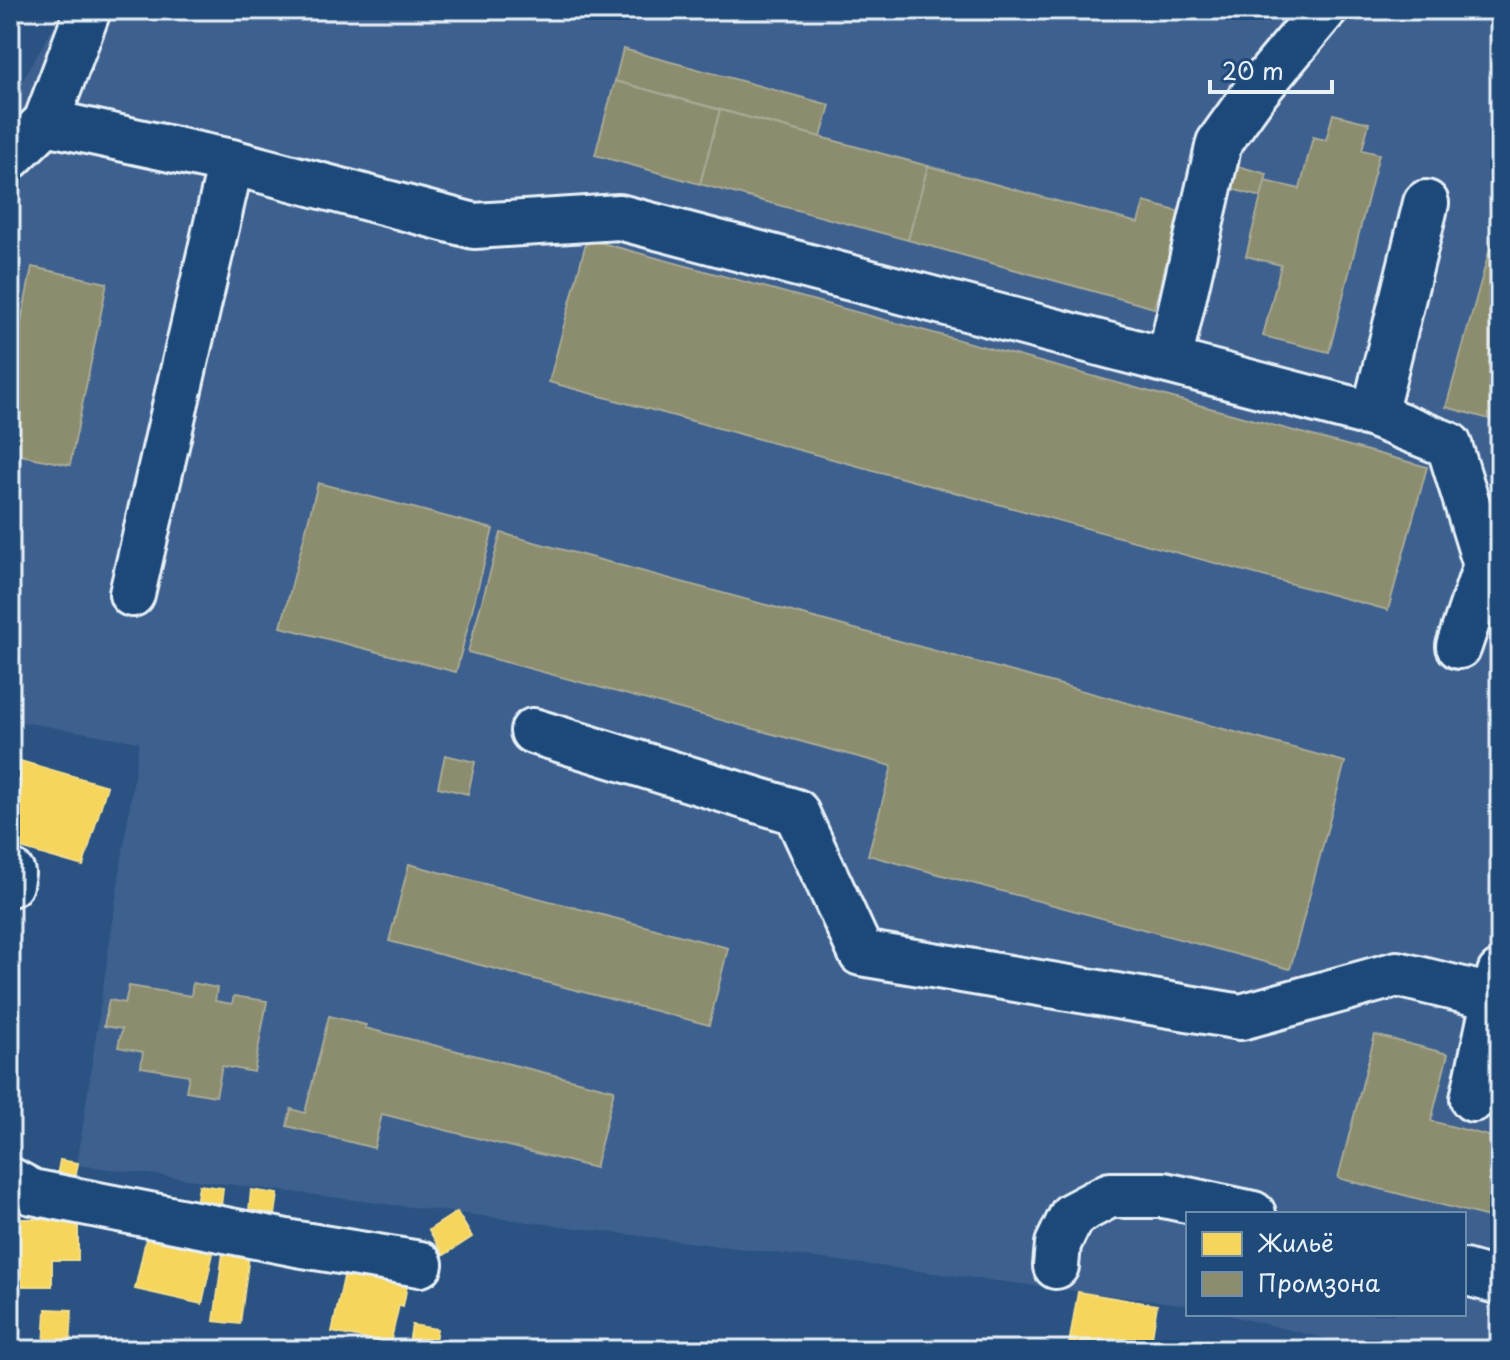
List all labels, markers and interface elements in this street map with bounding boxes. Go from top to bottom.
scale bar [1210,44,1332,94]
text: 20 m [1222,52,1284,88]
legend [1186,1212,1466,1316]
text: Жильё [1257,1224,1334,1260]
text: Промзона [1258,1264,1380,1300]

